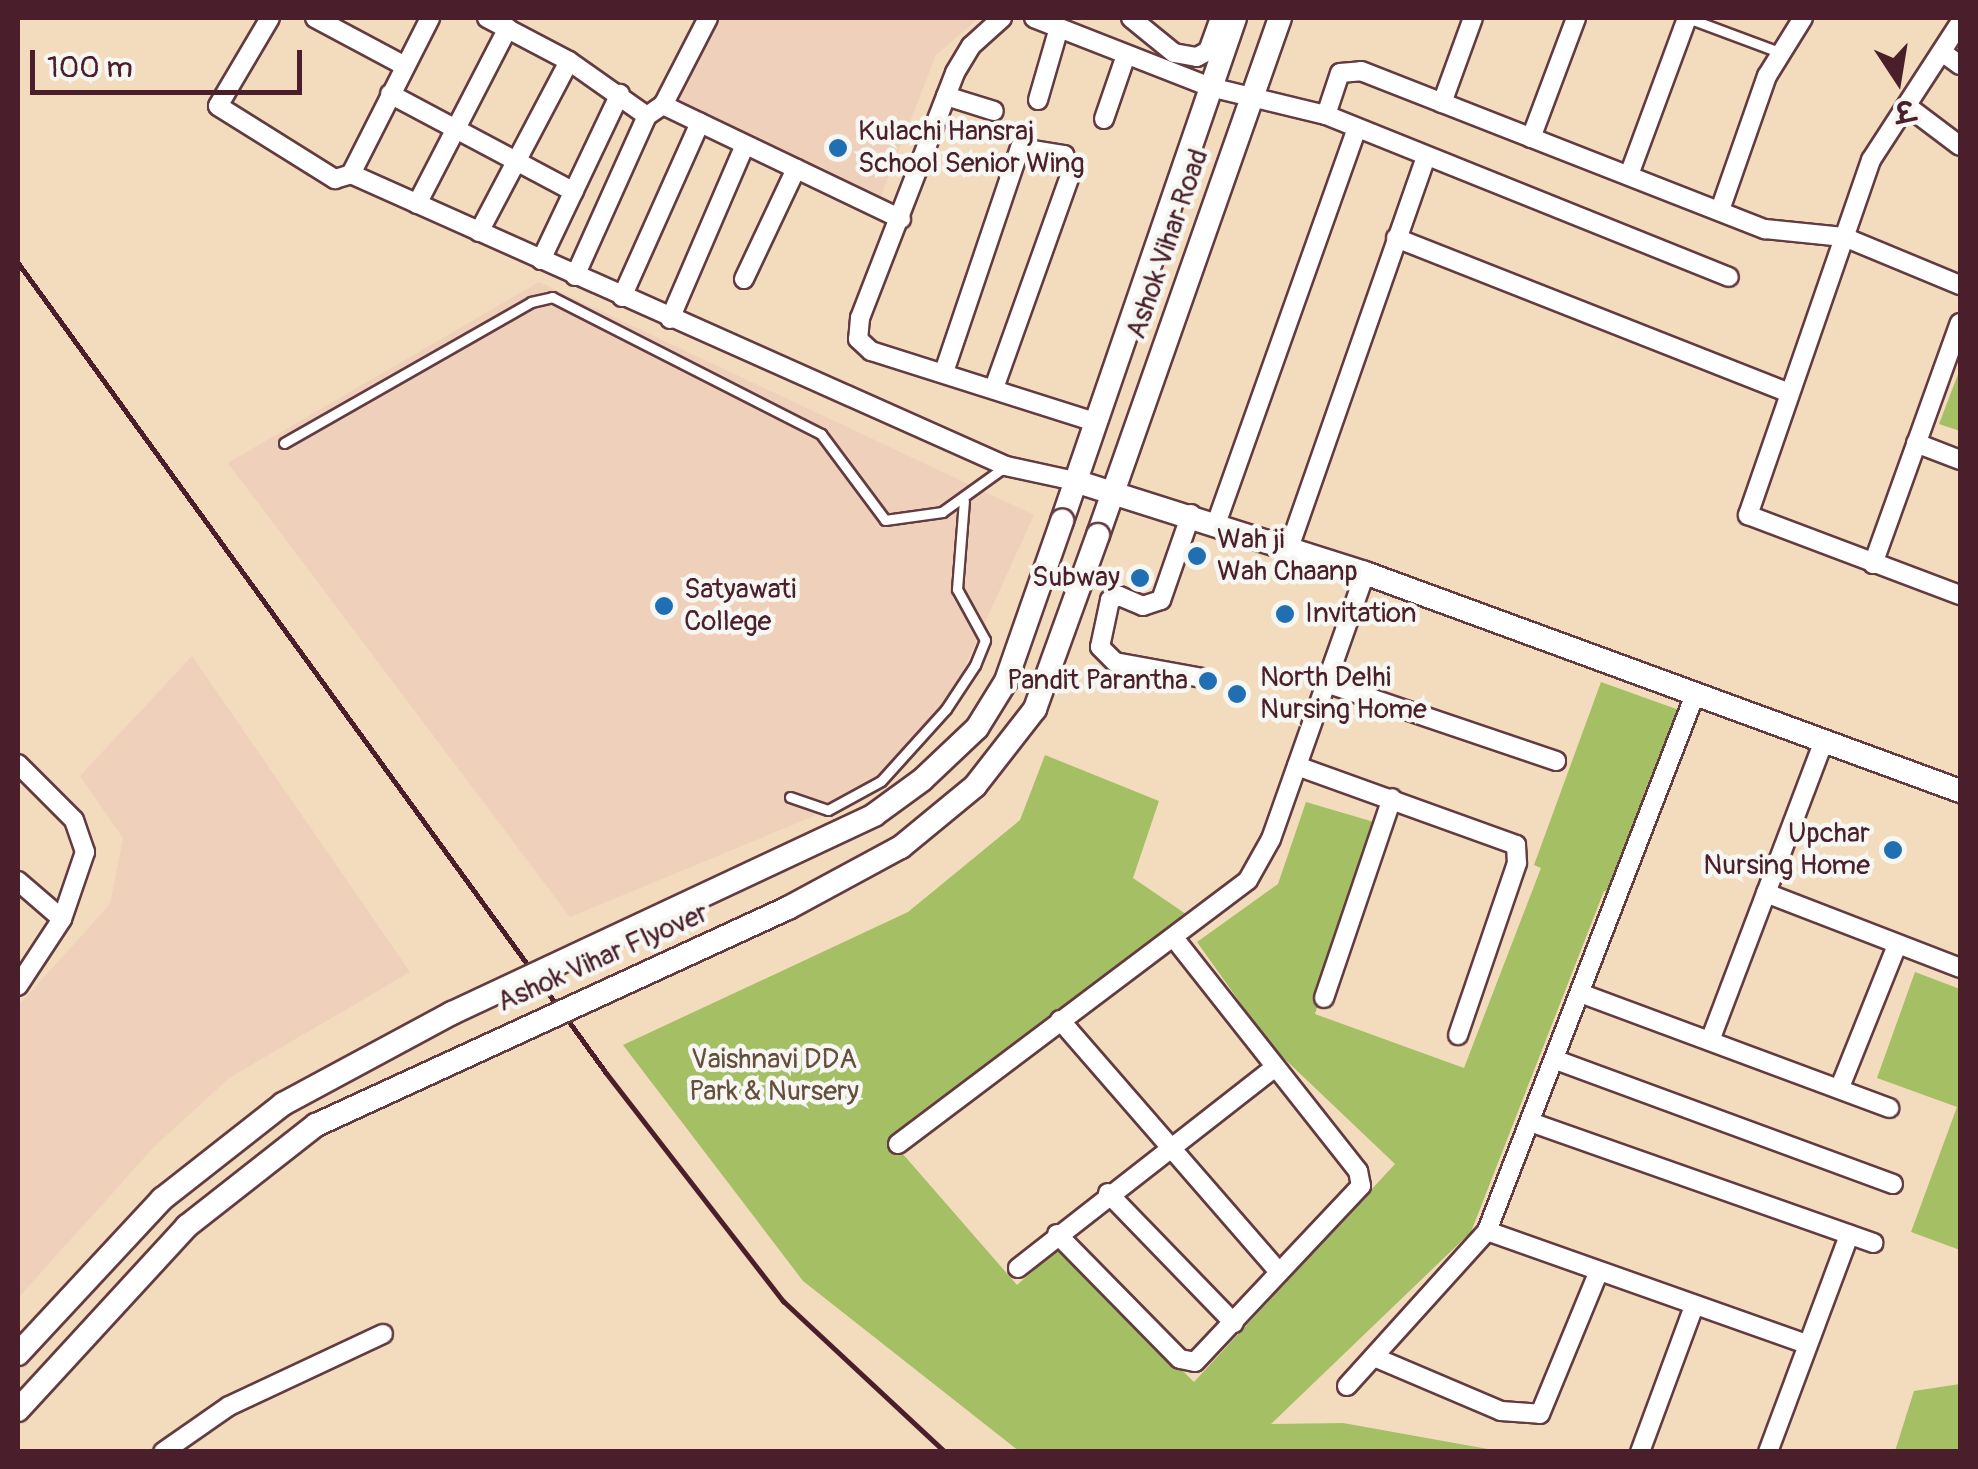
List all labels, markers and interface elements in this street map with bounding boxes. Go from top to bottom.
scale bar [35,30,308,92]
north arrow [1848,30,1948,130]
text: 100 m [47,49,133,86]
text: उ [1892,91,1917,129]
place label: Kulachi Hansraj School Senior Wing [858,115,1085,181]
marker: Kulachi Hansraj School Senior Wing [827,137,849,159]
street label: Ashok Vihar Road [1120,145,1216,343]
place label: Wah ji Wah Chaanp [1217,523,1358,589]
marker: Wah ji Wah Chaanp [1186,545,1208,567]
place label: Subway [1032,561,1120,595]
marker: Subway [1129,567,1151,589]
place label: Satyawati College [684,573,796,639]
marker: Satyawati College [653,595,675,617]
place label: Invitation [1305,597,1417,631]
marker: Invitation [1274,603,1296,625]
place label: North Delhi Nursing Home [1260,661,1427,727]
place label: Pandit Parantha [1007,664,1188,698]
marker: Pandit Parantha [1197,670,1219,692]
marker: North Delhi Nursing Home [1224,681,1250,707]
place label: Upchar Nursing Home [1703,817,1870,883]
marker: Upchar Nursing Home [1880,837,1906,863]
street label: Ashok Vihar Flyover [492,896,714,1020]
park label: Vaishnavi DDA Park & Nursery [689,1043,859,1109]

